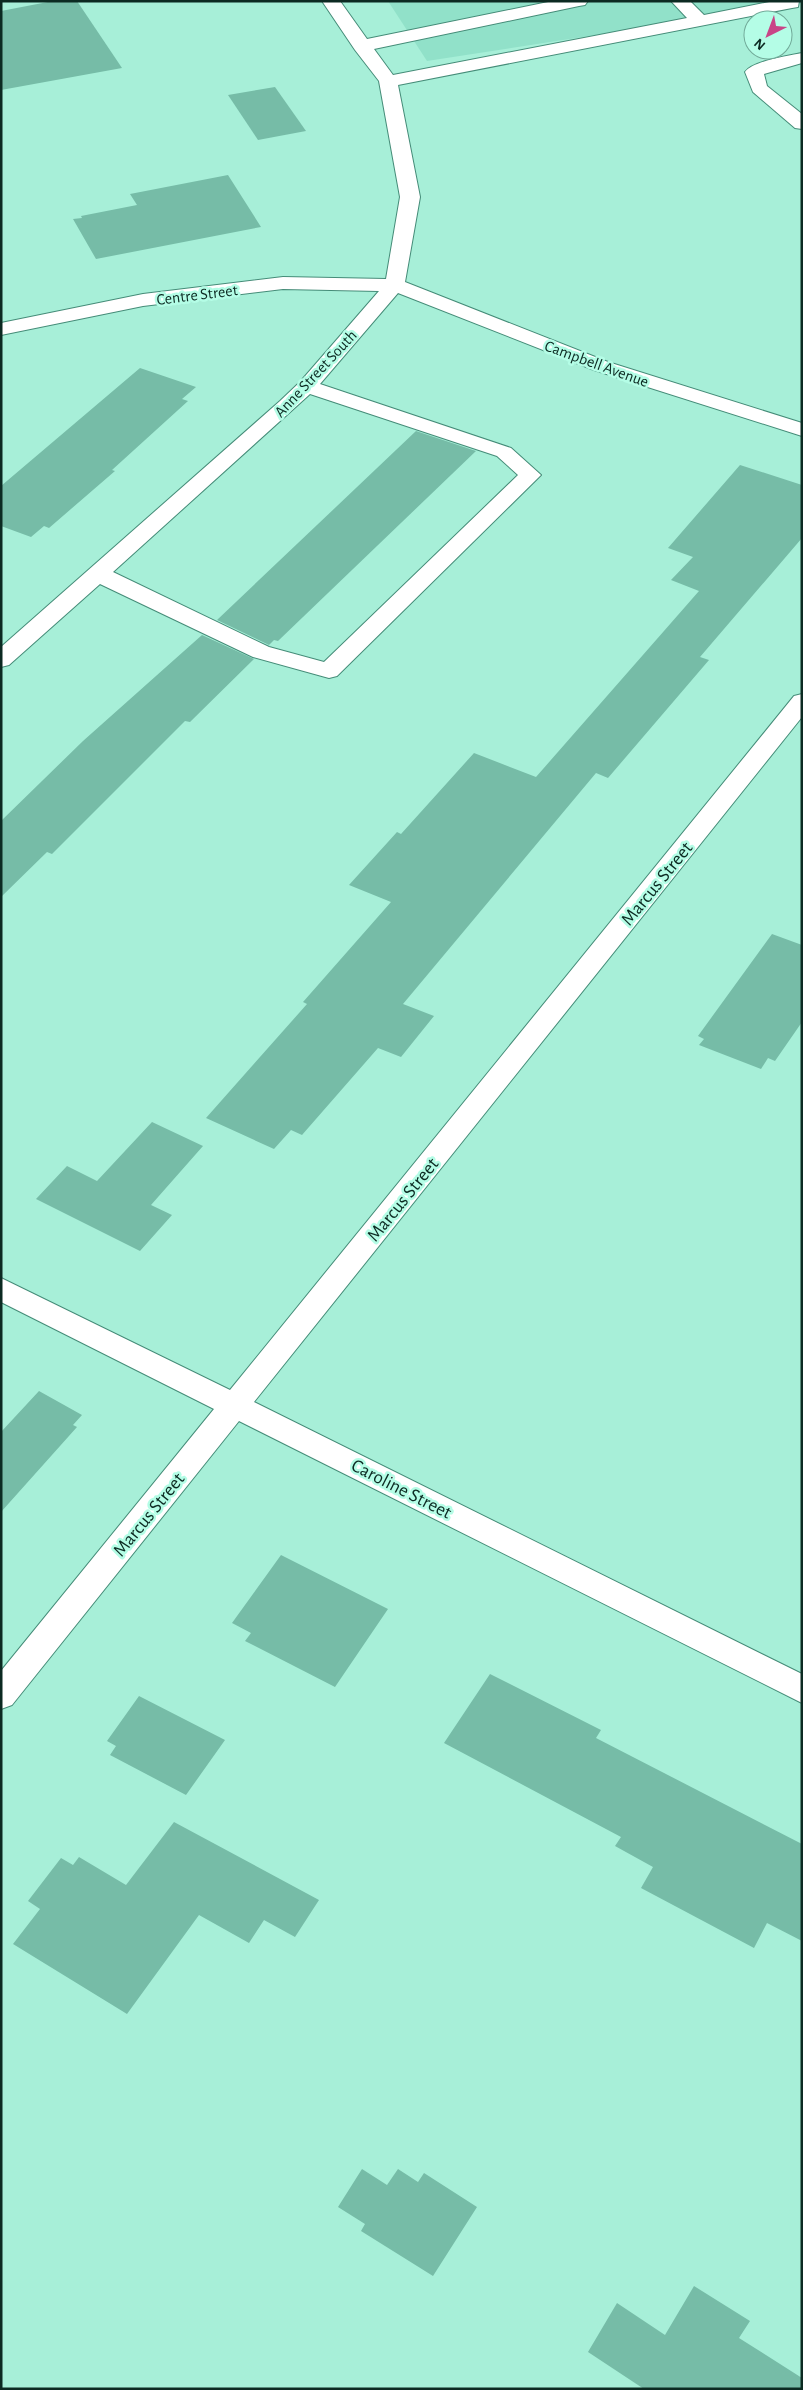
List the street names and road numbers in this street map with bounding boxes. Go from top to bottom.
street label: Centre Street [156,282,239,308]
street label: Anne Street South [272,327,360,420]
street label: Campbell Avenue [543,338,651,390]
street label: Marcus Street [618,839,696,929]
street label: Marcus Street [364,1155,442,1245]
street label: Caroline Street [348,1456,454,1523]
street label: Marcus Street [110,1470,188,1560]

